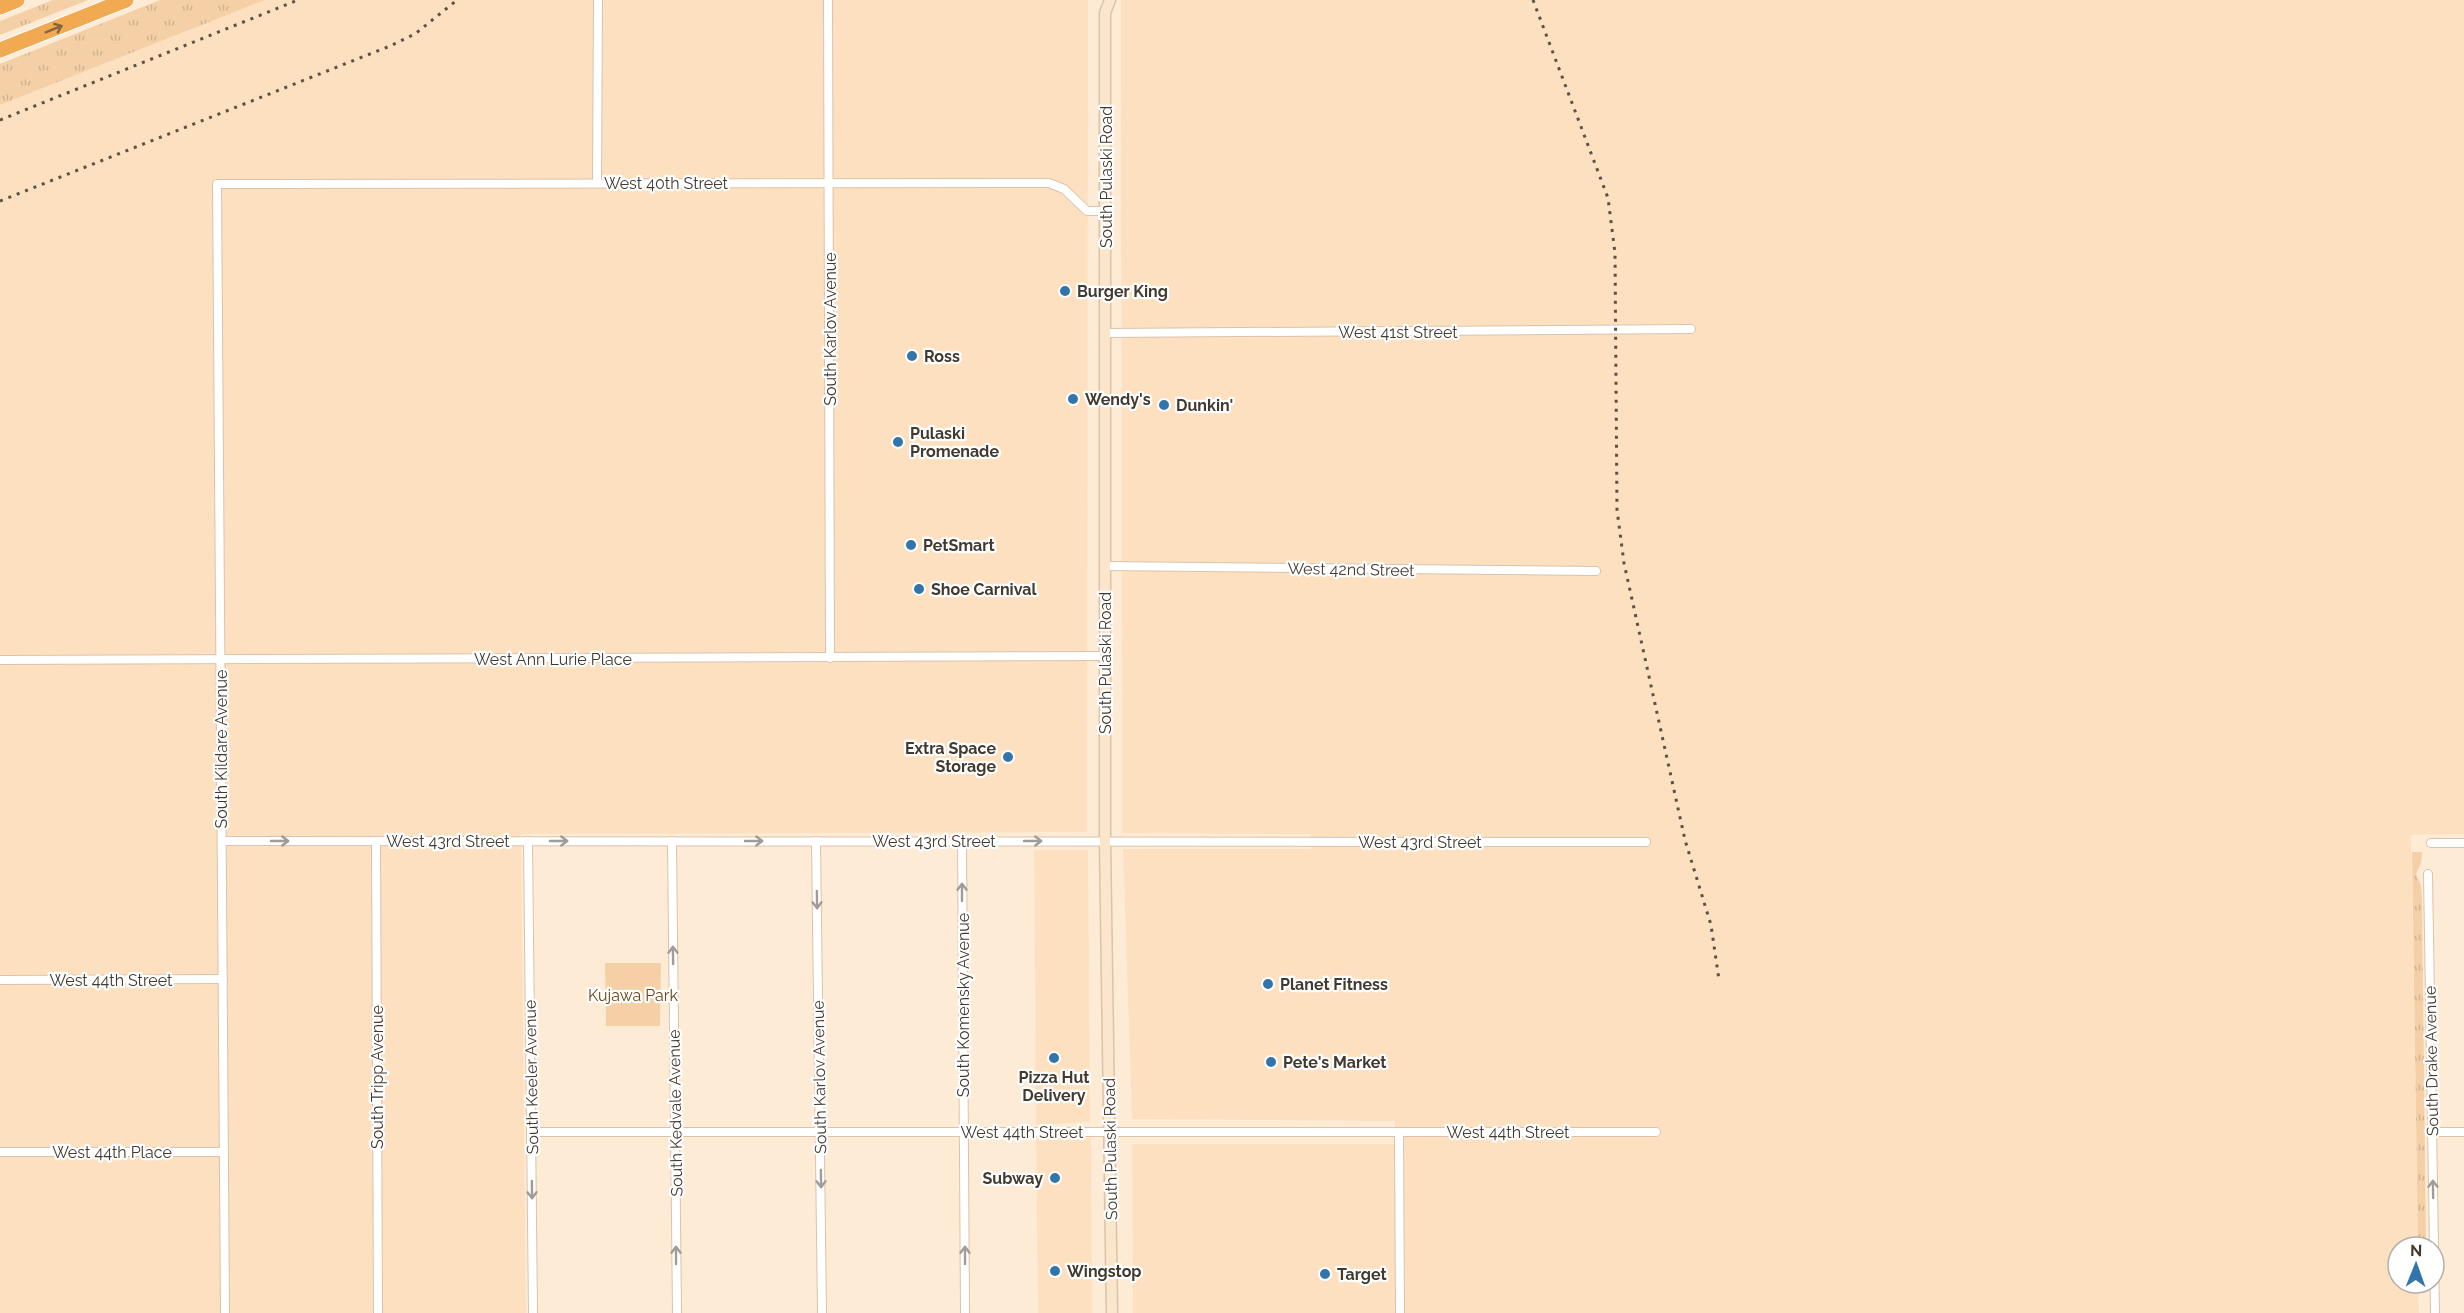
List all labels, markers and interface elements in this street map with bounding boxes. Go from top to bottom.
one-way arrow [45,23,63,34]
street label: South Pulaski Road [1097,106,1116,248]
street label: West 40th Street [604,174,729,193]
street label: South Karlov Avenue [821,252,840,406]
place label: Burger King [1077,282,1168,301]
marker: Burger King [1058,284,1072,298]
street label: West 41st Street [1338,323,1458,342]
place label: Ross [924,347,960,366]
marker: Ross [905,349,919,363]
place label: Wendy's [1085,390,1151,409]
marker: Wendy's [1066,392,1080,406]
place label: Dunkin' [1176,396,1233,415]
marker: Dunkin' [1157,398,1171,412]
place label: Pulaski Promenade [910,424,999,461]
marker: Pulaski Promenade [891,435,905,449]
place label: PetSmart [923,536,995,555]
marker: PetSmart [904,538,918,552]
street label: West 42nd Street [1287,559,1415,580]
place label: Shoe Carnival [931,580,1037,599]
marker: Shoe Carnival [912,582,926,596]
street label: South Pulaski Road [1096,592,1115,734]
street label: West Ann Lurie Place [474,650,632,669]
street label: South Kildare Avenue [212,670,231,828]
place label: Extra Space Storage [905,739,996,776]
marker: Extra Space Storage [1001,750,1015,764]
street label: West 43rd Street [386,832,510,851]
street label: West 43rd Street [872,832,996,851]
street label: West 43rd Street [1358,833,1482,852]
one-way arrow [270,835,290,847]
one-way arrow [549,835,569,847]
one-way arrow [744,835,764,847]
one-way arrow [1023,835,1043,847]
one-way arrow [956,882,968,902]
one-way arrow [811,889,823,909]
street label: South Komensky Avenue [954,913,973,1097]
one-way arrow [668,945,679,965]
street label: West 44th Street [50,971,173,990]
place label: Planet Fitness [1280,975,1388,994]
marker: Planet Fitness [1261,977,1275,991]
park label: Kujawa Park [588,986,678,1005]
street label: South Drake Avenue [2421,986,2442,1136]
street label: South Keeler Avenue [521,999,542,1155]
street label: South Karlov Avenue [809,1000,830,1154]
street label: South Tripp Avenue [368,1005,387,1149]
street label: South Kedvale Avenue [665,1029,686,1197]
marker: Pizza Hut Delivery [1047,1051,1061,1065]
place label: Pete's Market [1283,1053,1386,1072]
marker: Pete's Market [1264,1055,1278,1069]
place label: Pizza Hut Delivery [1019,1068,1089,1105]
street label: South Pulaski Road [1100,1078,1121,1220]
street label: West 44th Street [961,1123,1084,1142]
street label: West 44th Street [1447,1123,1570,1142]
street label: West 44th Place [52,1143,172,1162]
one-way arrow [815,1168,827,1188]
place label: Subway [983,1169,1043,1188]
marker: Subway [1048,1171,1062,1185]
one-way arrow [526,1180,538,1200]
one-way arrow [2427,1180,2439,1200]
north arrow [2386,1235,2446,1295]
text: N [2410,1241,2423,1260]
one-way arrow [670,1245,682,1265]
one-way arrow [959,1245,971,1265]
place label: Wingstop [1067,1262,1141,1281]
marker: Wingstop [1048,1264,1062,1278]
place label: Target [1337,1265,1387,1284]
marker: Target [1318,1267,1332,1281]

